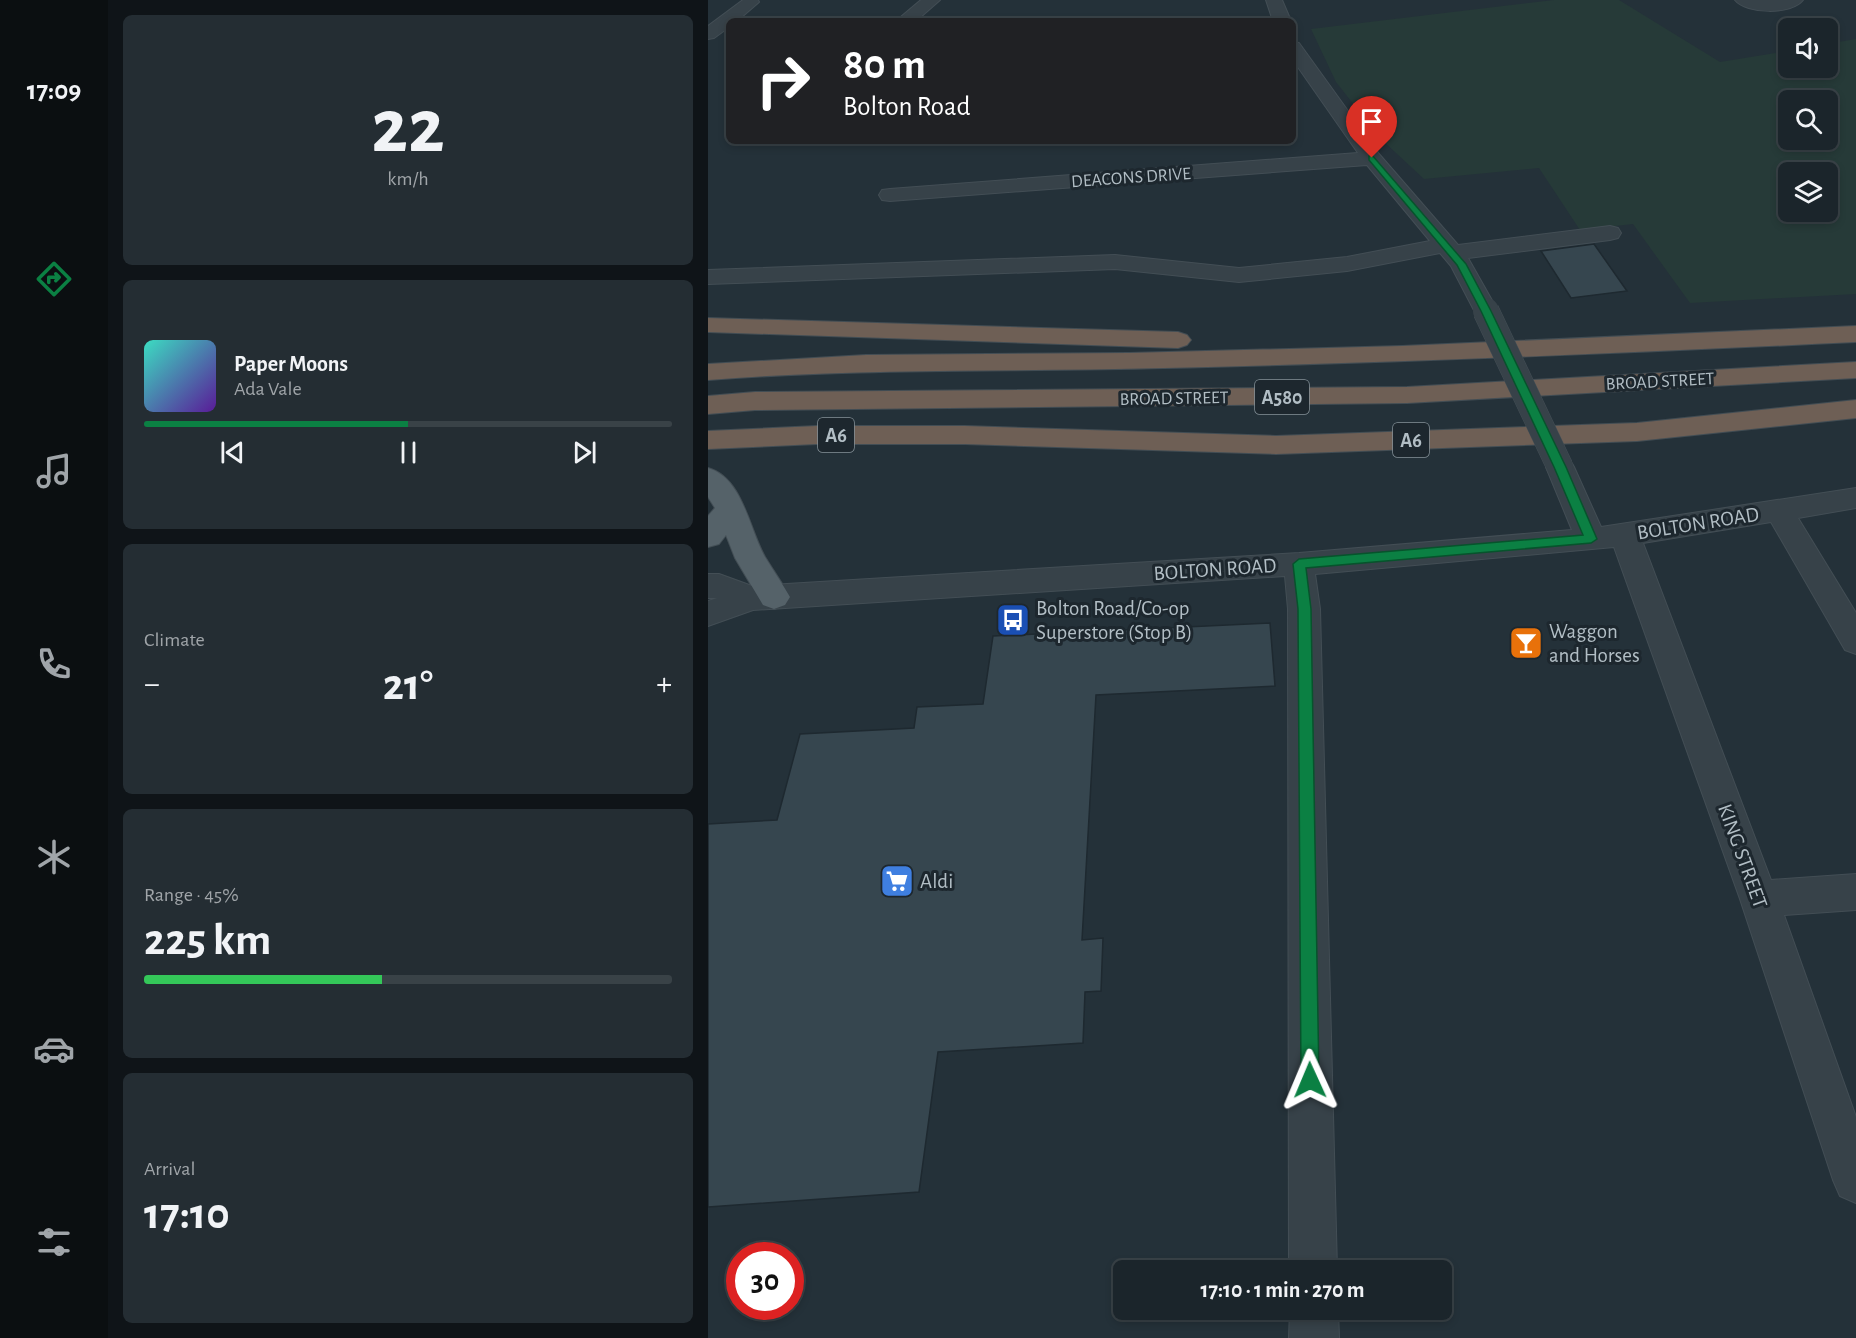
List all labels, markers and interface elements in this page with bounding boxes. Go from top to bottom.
map controls [1778,18,1838,222]
button: sound [1778,18,1838,78]
icon: right [744,42,822,120]
text: 80 m [843,44,926,86]
text: 17:09 [27,77,81,104]
text: 22 [371,89,445,167]
button: search [1778,90,1838,150]
text: Bolton Road [843,93,970,120]
pin [1346,96,1397,158]
icon: arrive [1355,105,1388,138]
button: layers [1778,162,1838,222]
street label: DEACONS DRIVE [1071,165,1192,191]
text: km/h [387,169,429,189]
icon: directions [33,258,75,300]
text: Paper Moons [234,353,348,375]
street label: BROAD STREET [1605,370,1715,394]
text: Ada Vale [234,379,302,399]
road number: A580 [1255,380,1309,414]
street label: BROAD STREET [1119,389,1229,409]
road number: A6 [818,418,854,452]
road number: A6 [1393,423,1429,457]
icon: previous [216,436,249,469]
icon: pause [392,436,425,469]
icon: next [568,436,601,469]
icon: music [33,450,75,492]
street label: BOLTON ROAD [1636,503,1761,543]
street label: BOLTON ROAD [1153,555,1277,584]
place label: Bolton Road/Co-op Superstore (Stop B) [1036,598,1193,643]
bus stop icon: Bolton Road/Co-op Superstore (Stop B) [995,602,1031,638]
place label: Waggon and Horses [1549,621,1640,666]
bar icon: Waggon and Horses [1508,625,1544,661]
text: Climate [144,630,205,650]
icon: phone [33,643,75,685]
text: 21° [383,663,433,708]
text: − [144,668,160,701]
text: + [656,668,672,701]
street label: KING STREET [1714,801,1771,911]
icon: climate [33,836,75,878]
supermarket icon: Aldi [879,863,915,899]
place label: Aldi [920,871,953,892]
text: Range · 45% [144,885,239,905]
text: 225 km [144,918,271,963]
icon: car [33,1028,75,1070]
position arrow [1278,1048,1342,1112]
text: Arrival [144,1159,195,1179]
text: 17:10 [144,1192,230,1237]
icon: filters [33,1221,75,1263]
speed limit sign: 30 [726,1242,804,1320]
text: 17:10 · 1 min · 270 m [1201,1279,1365,1301]

